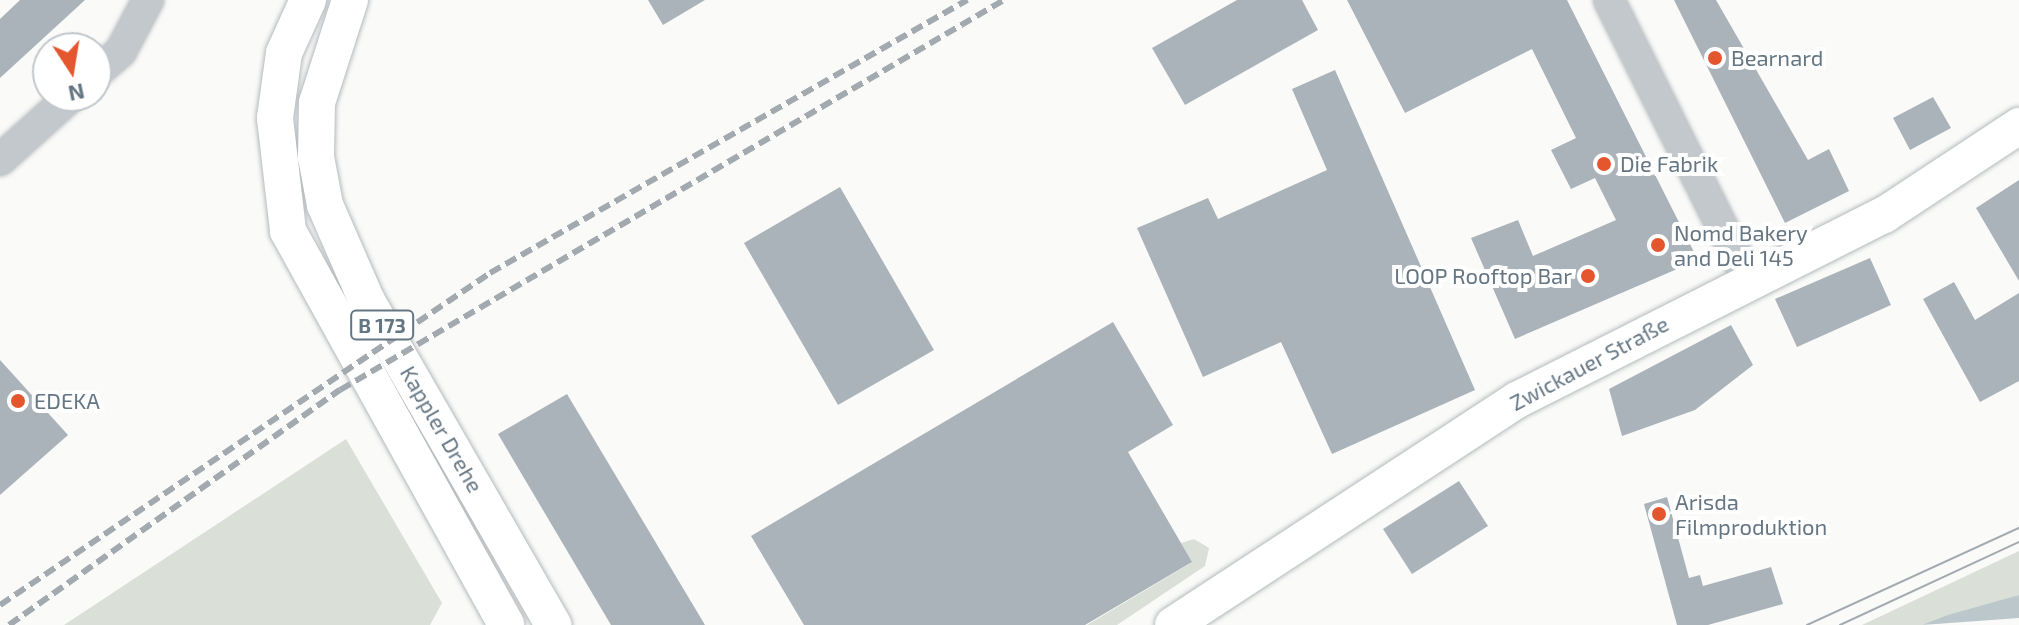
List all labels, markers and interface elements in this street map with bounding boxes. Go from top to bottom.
north arrow [32,32,112,112]
place label: Bearnard [1731,45,1823,71]
marker: Bearnard [1706,49,1724,67]
text: N [66,79,87,108]
place label: Die Fabrik [1620,151,1718,177]
marker: Die Fabrik [1595,155,1613,173]
place label: Nomd Bakery and Deli 145 [1674,219,1808,270]
marker: Nomd Bakery and Deli 145 [1649,236,1667,254]
place label: LOOP Rooftop Bar [1394,263,1572,289]
marker: LOOP Rooftop Bar [1579,267,1597,285]
road number: B 173 [350,309,414,341]
street label: Zwickauer Straße [1505,310,1673,416]
street label: Kappler Drehe [395,361,489,497]
place label: EDEKA [34,388,100,414]
marker: EDEKA [9,392,27,410]
place label: Arisda Filmproduktion [1675,488,1827,540]
marker: Arisda Filmproduktion [1650,505,1668,523]

